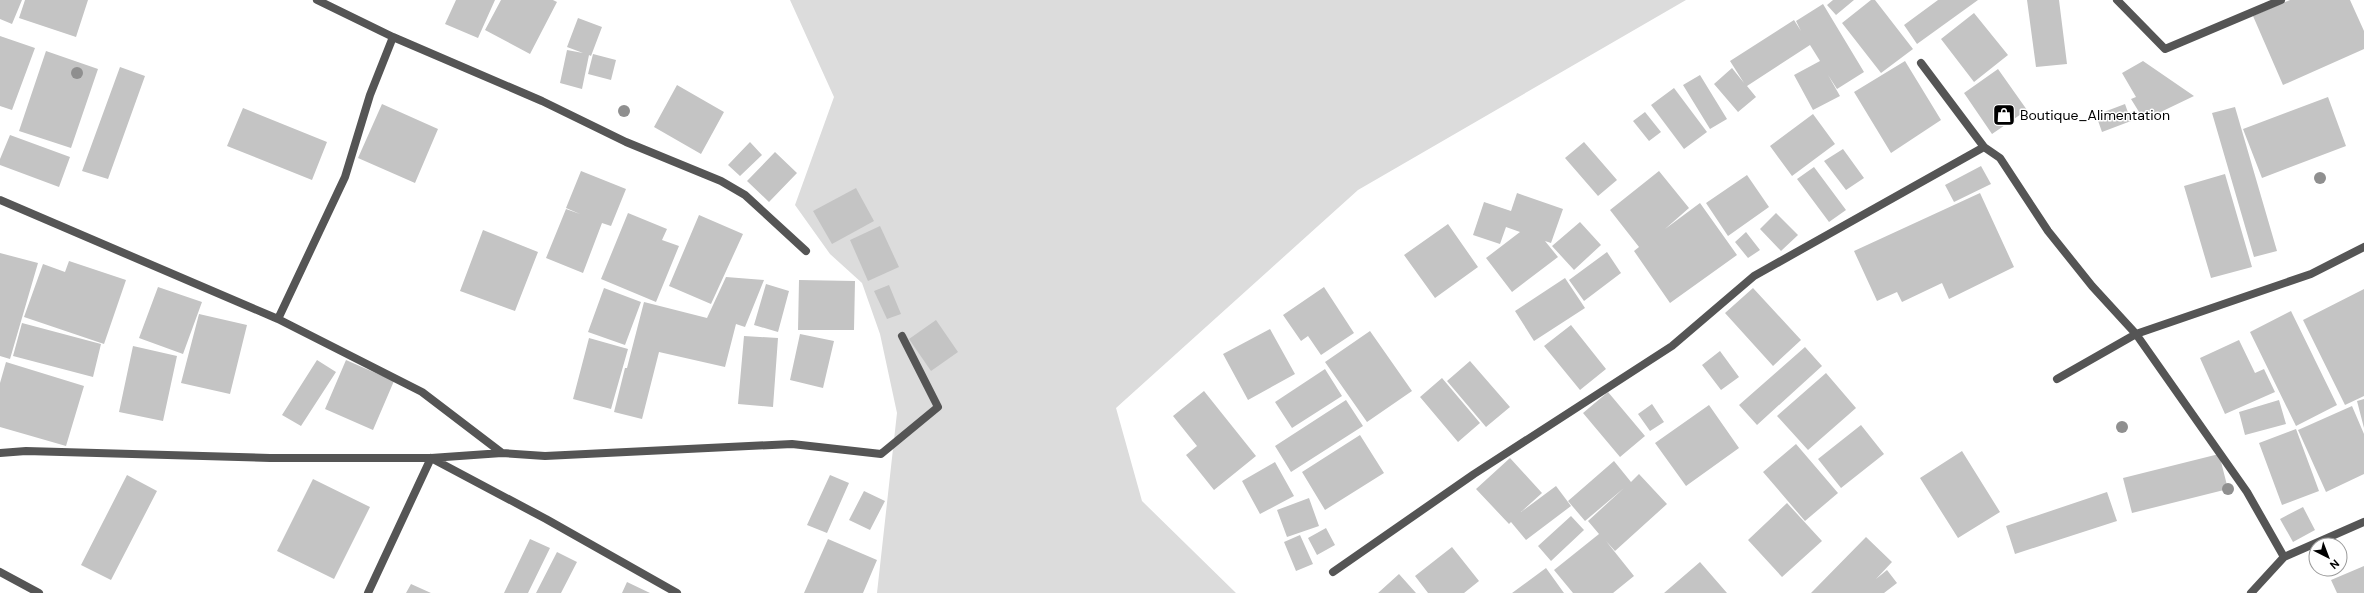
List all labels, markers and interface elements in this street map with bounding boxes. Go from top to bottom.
shop icon: Boutique_Alimentation [1991,102,2017,128]
place label: Boutique_Alimentation [2020,106,2170,124]
north arrow [2308,537,2348,577]
text: N [2327,557,2342,572]

